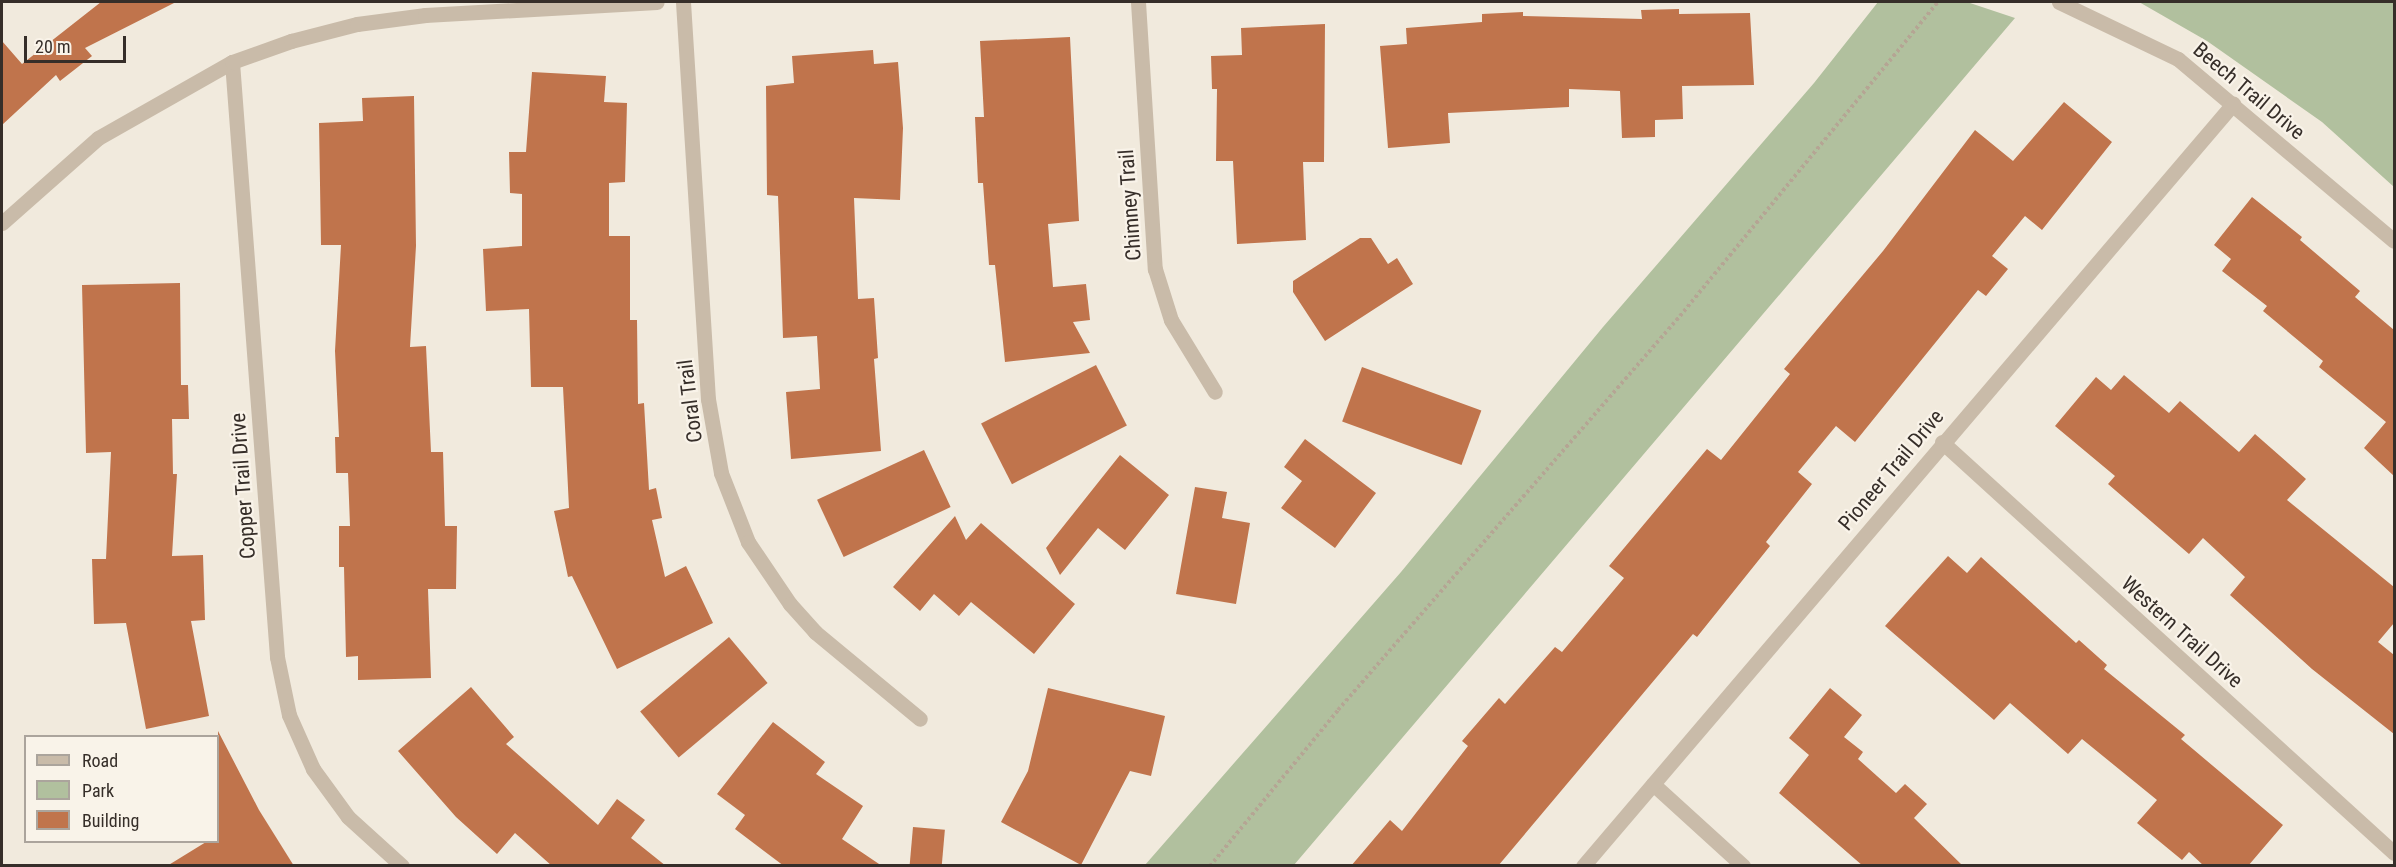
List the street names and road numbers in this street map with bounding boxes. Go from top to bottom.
street label: Beech Trail Drive [2188,37,2310,145]
street label: Chimney Trail [1114,148,1146,262]
street label: Coral Trail [672,358,708,444]
street label: Pioneer Trail Drive [1833,404,1949,536]
street label: Copper Trail Drive [225,412,261,560]
street label: Western Trail Drive [2116,571,2248,693]

